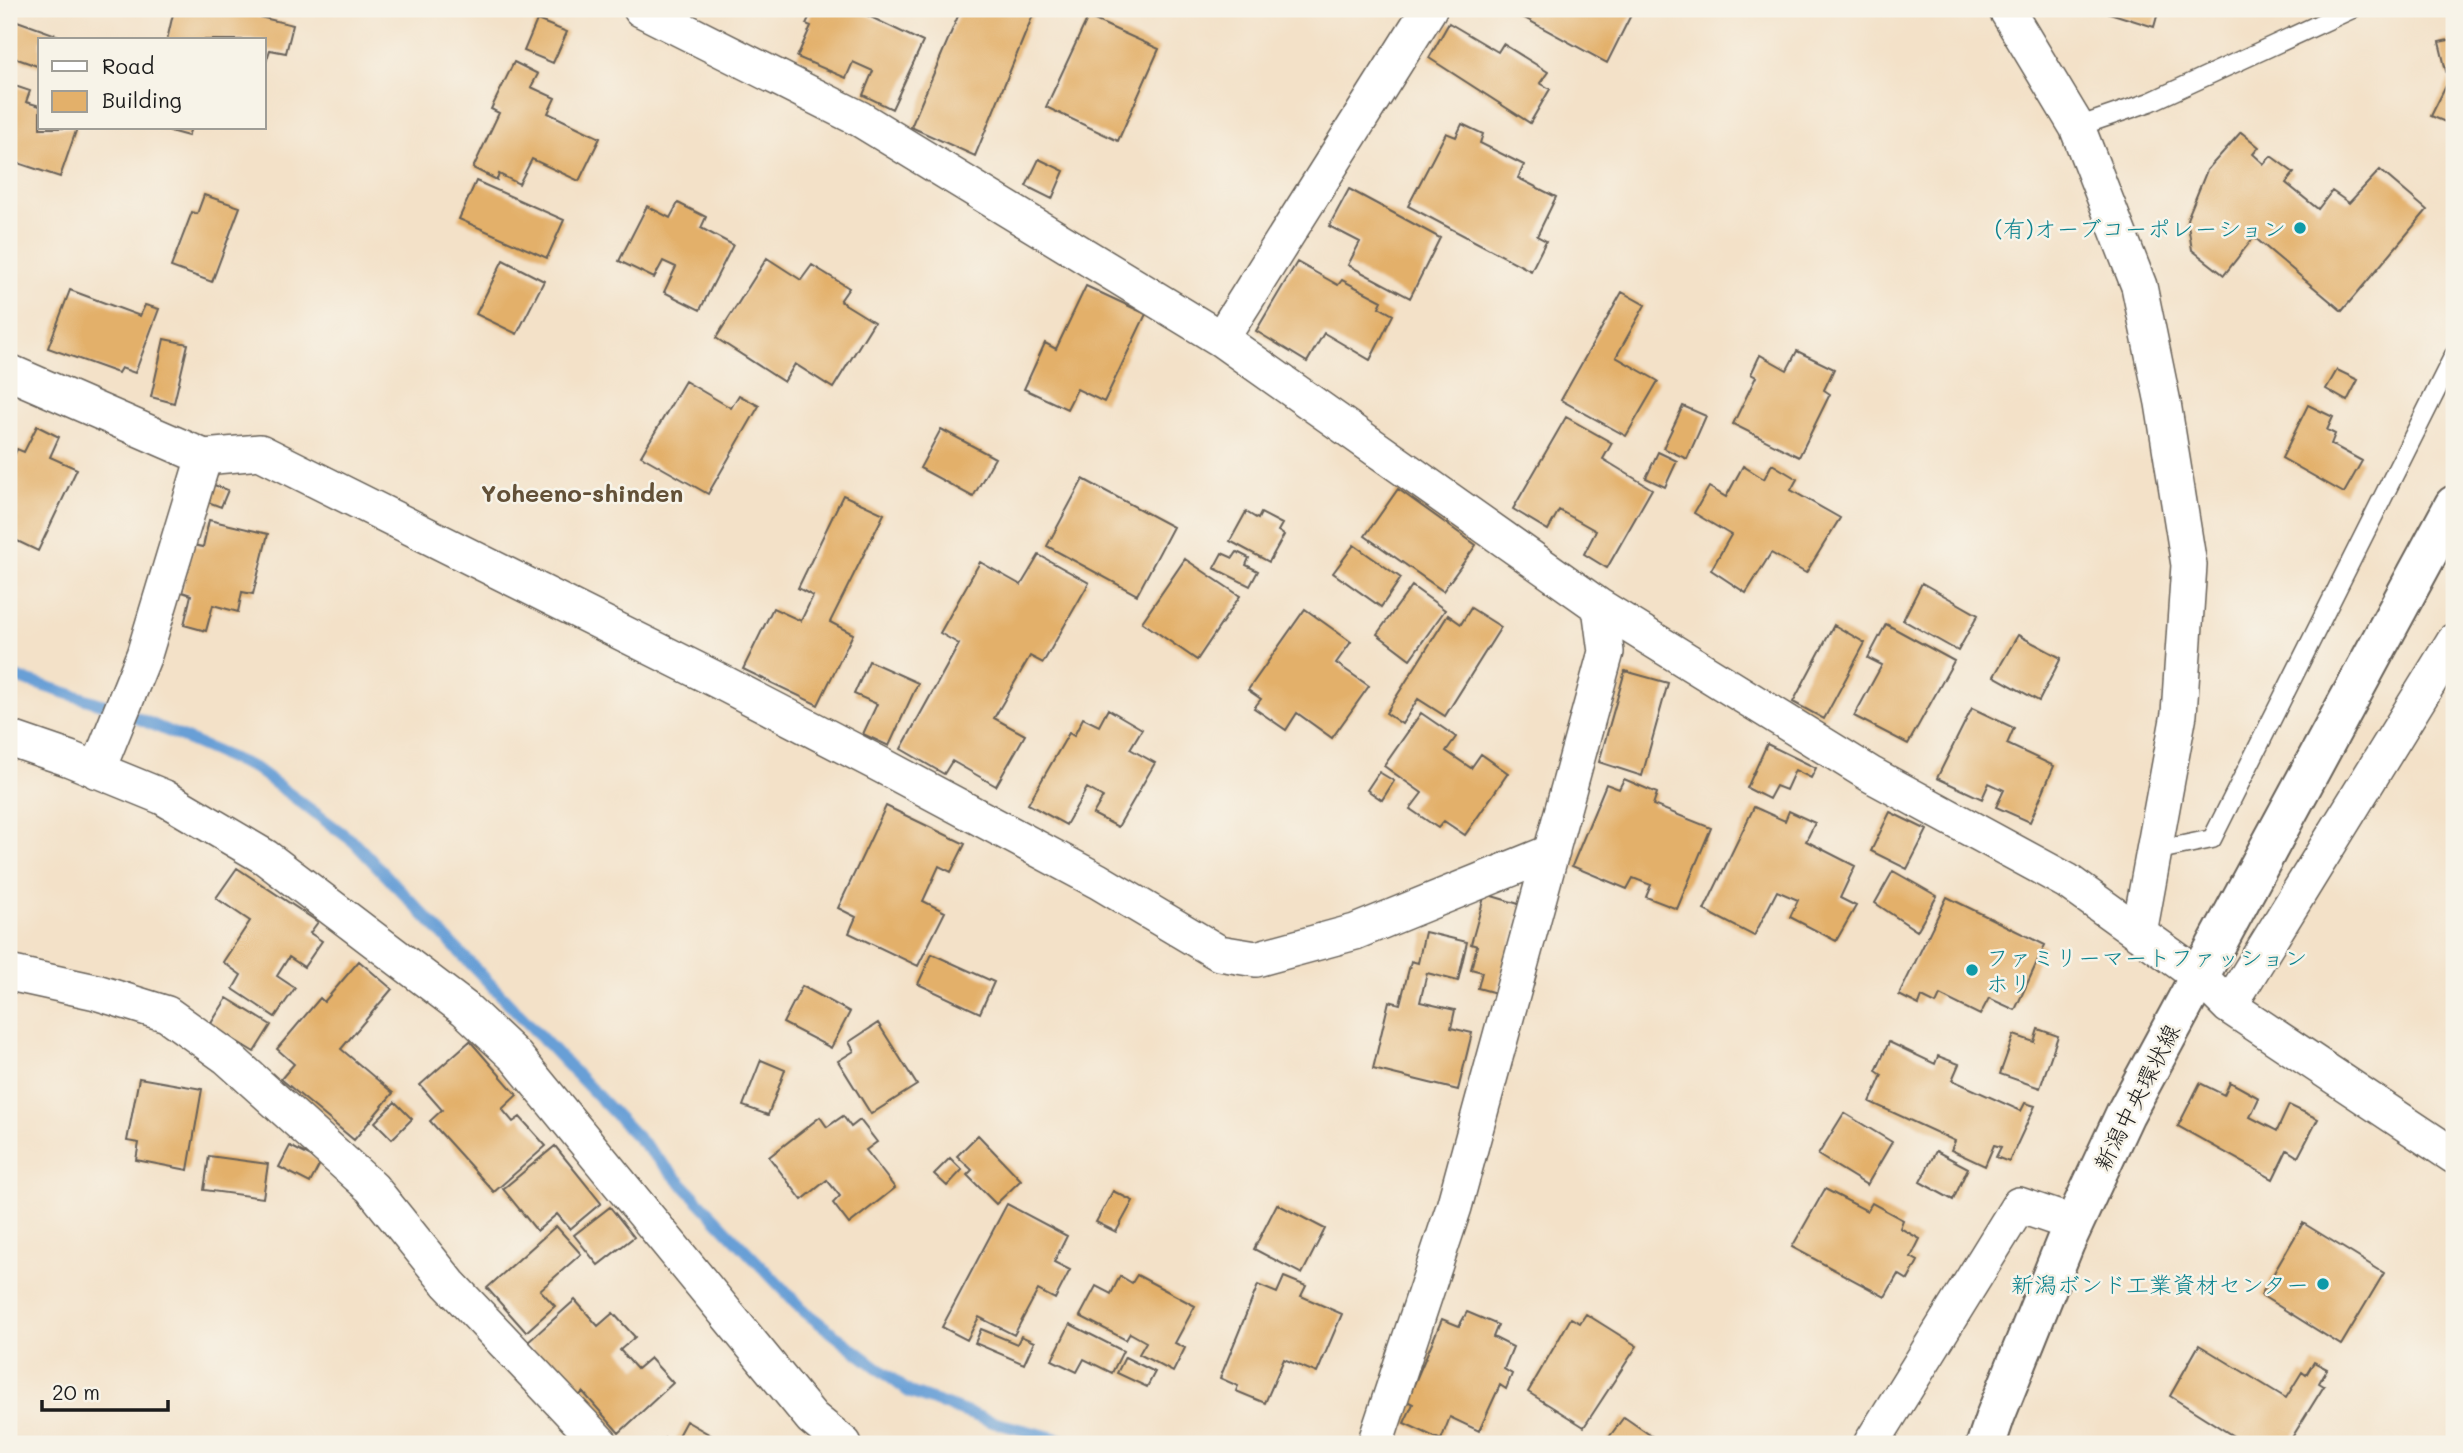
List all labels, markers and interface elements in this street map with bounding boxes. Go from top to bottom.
legend [38,38,266,130]
text: Road [102,52,154,79]
text: Building [102,86,182,113]
place label: (有)オーブコーポレーション [1995,213,2286,243]
marker: (有)オーブコーポレーション [2292,220,2308,236]
district label: Yoheeno-shinden [481,477,683,508]
place label: ファミリーマートファッション ホリ [1986,942,2308,998]
marker: ファミリーマートファッション ホリ [1964,962,1980,978]
street label: 新潟中央環状線 [2086,1018,2186,1176]
place label: 新潟ボンド工業資材センター [2011,1269,2309,1299]
marker: 新潟ボンド工業資材センター [2315,1276,2331,1292]
scale bar [42,1369,168,1413]
text: 20 m [52,1378,100,1405]

